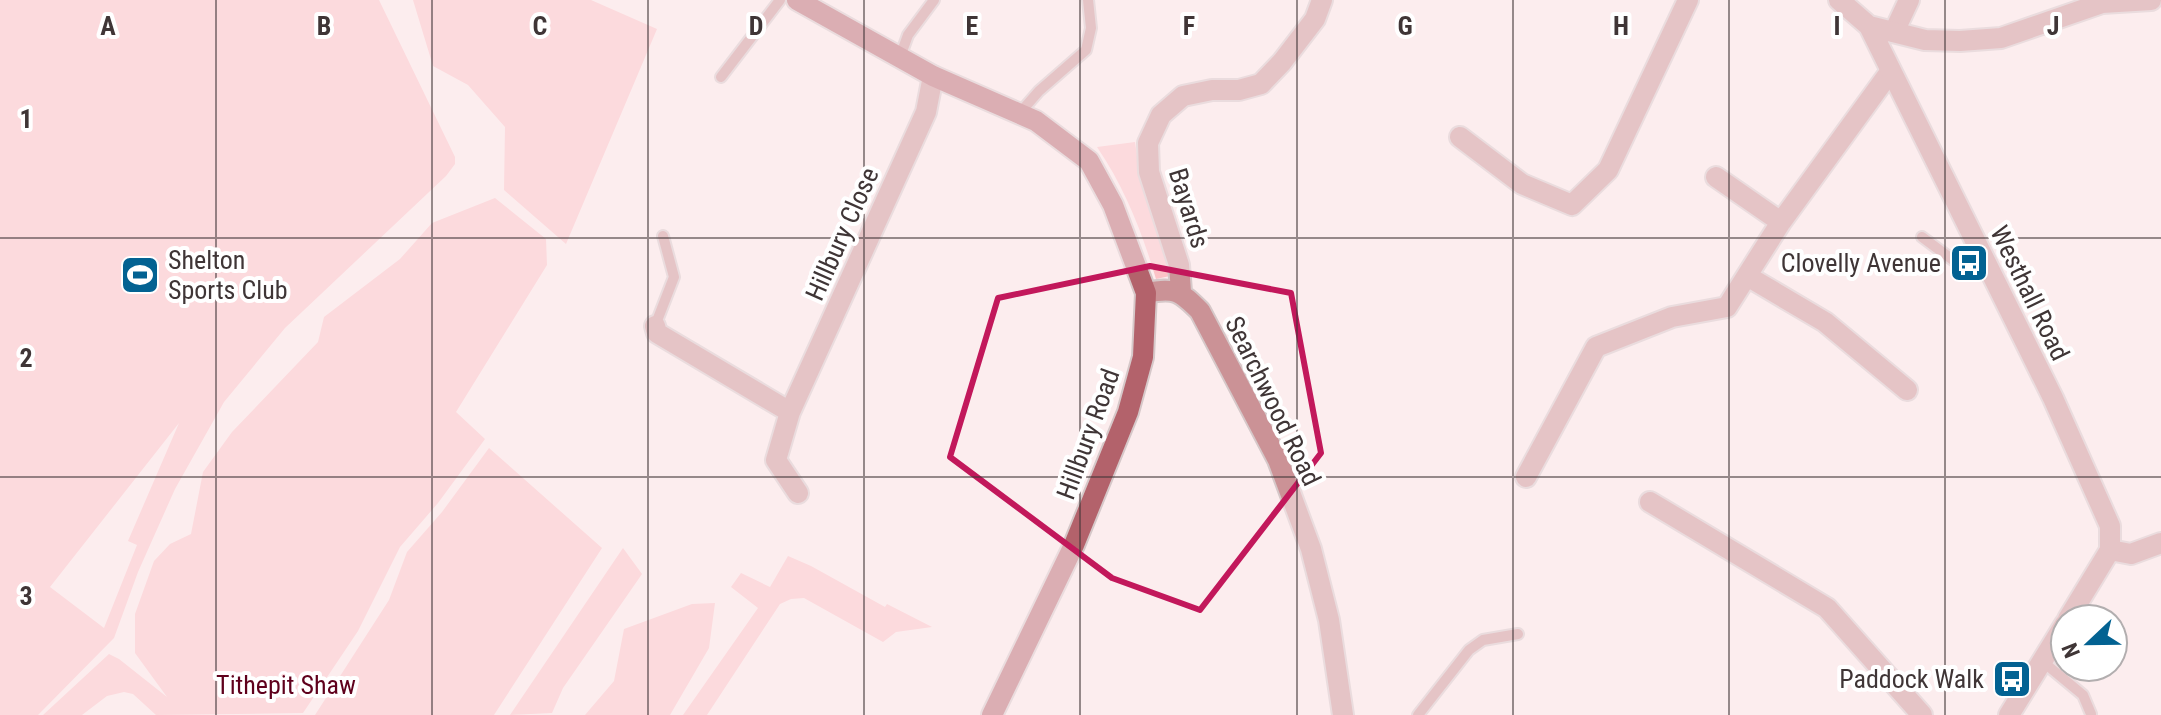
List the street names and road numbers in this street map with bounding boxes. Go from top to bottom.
street label: Hillbury Close [799,163,885,305]
street label: Bayards [1163,164,1215,252]
street label: Westhall Road [1984,221,2076,365]
street label: Searchwood Road [1219,312,1327,490]
street label: Hillbury Road [1051,365,1125,503]

